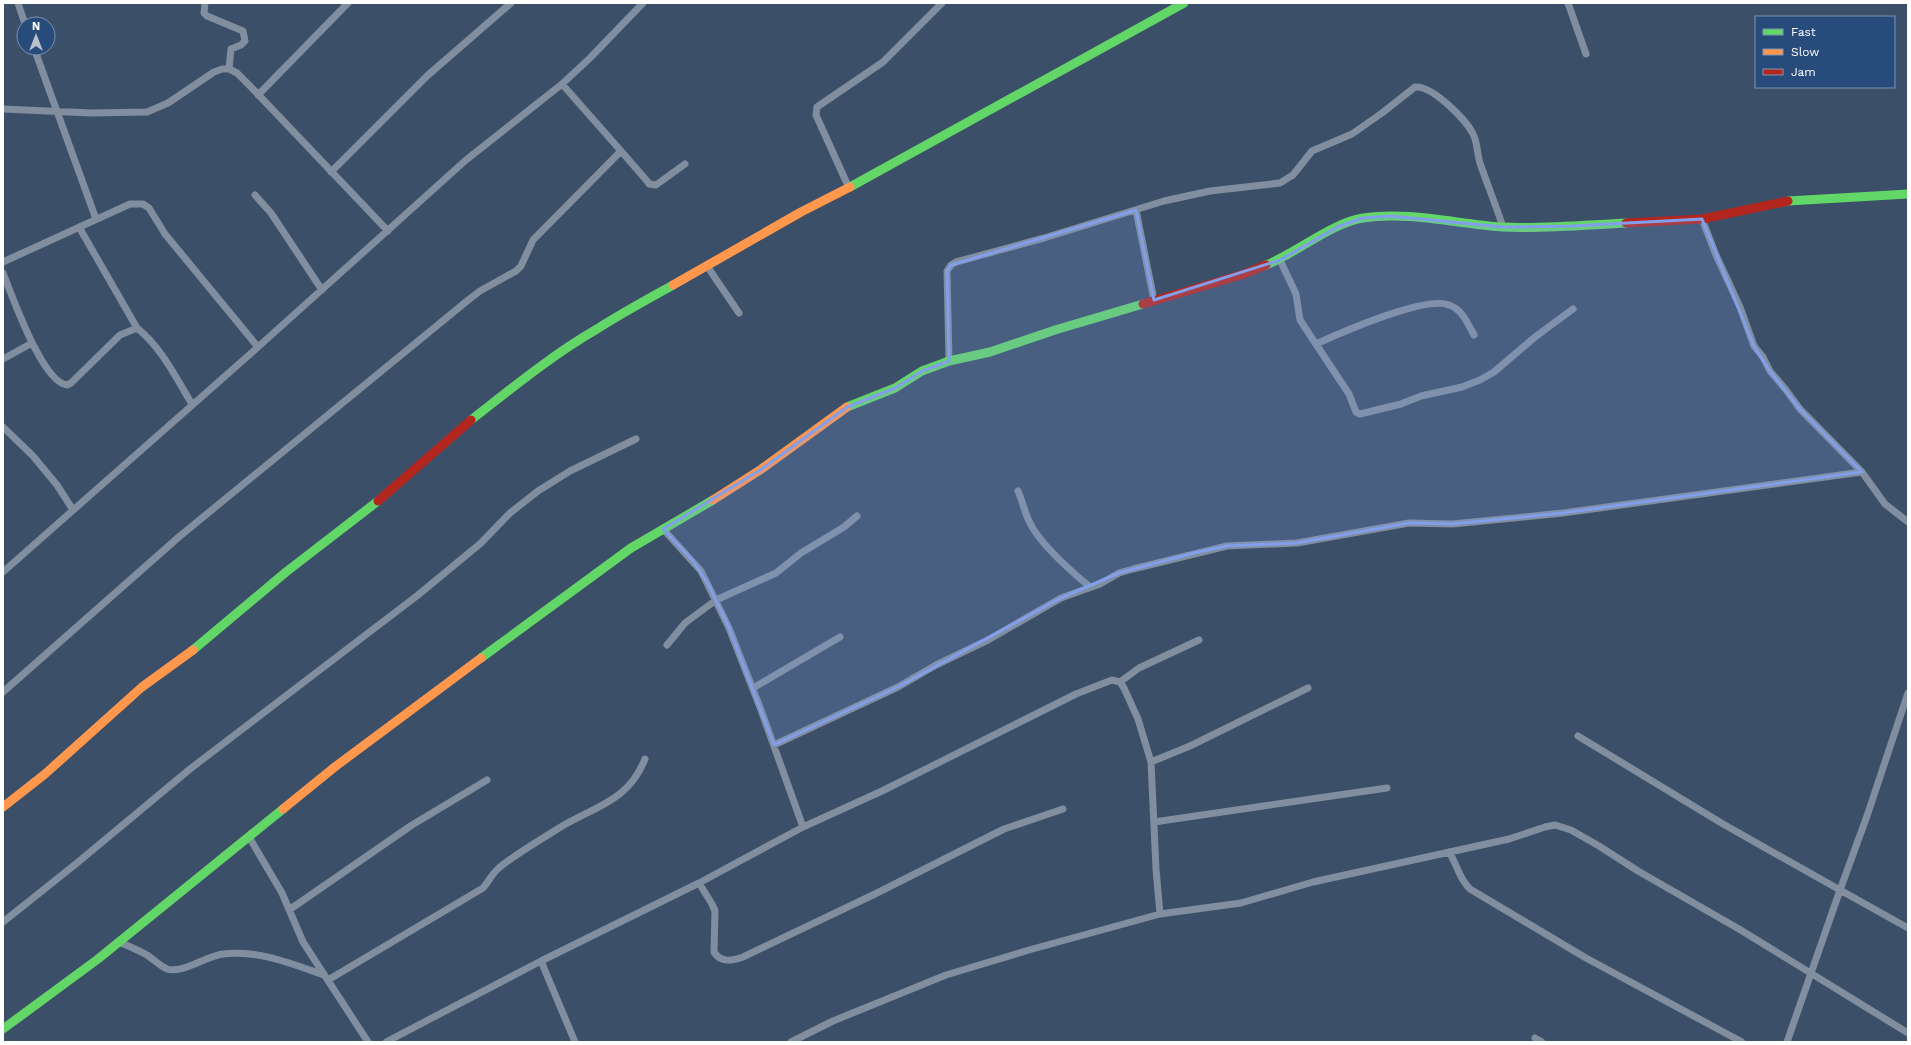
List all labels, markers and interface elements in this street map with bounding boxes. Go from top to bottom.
north arrow [16,16,56,56]
legend [1755,16,1895,88]
text: N [32,20,40,33]
text: Fast [1791,25,1816,39]
text: Slow [1791,45,1819,59]
text: Jam [1791,65,1816,79]

